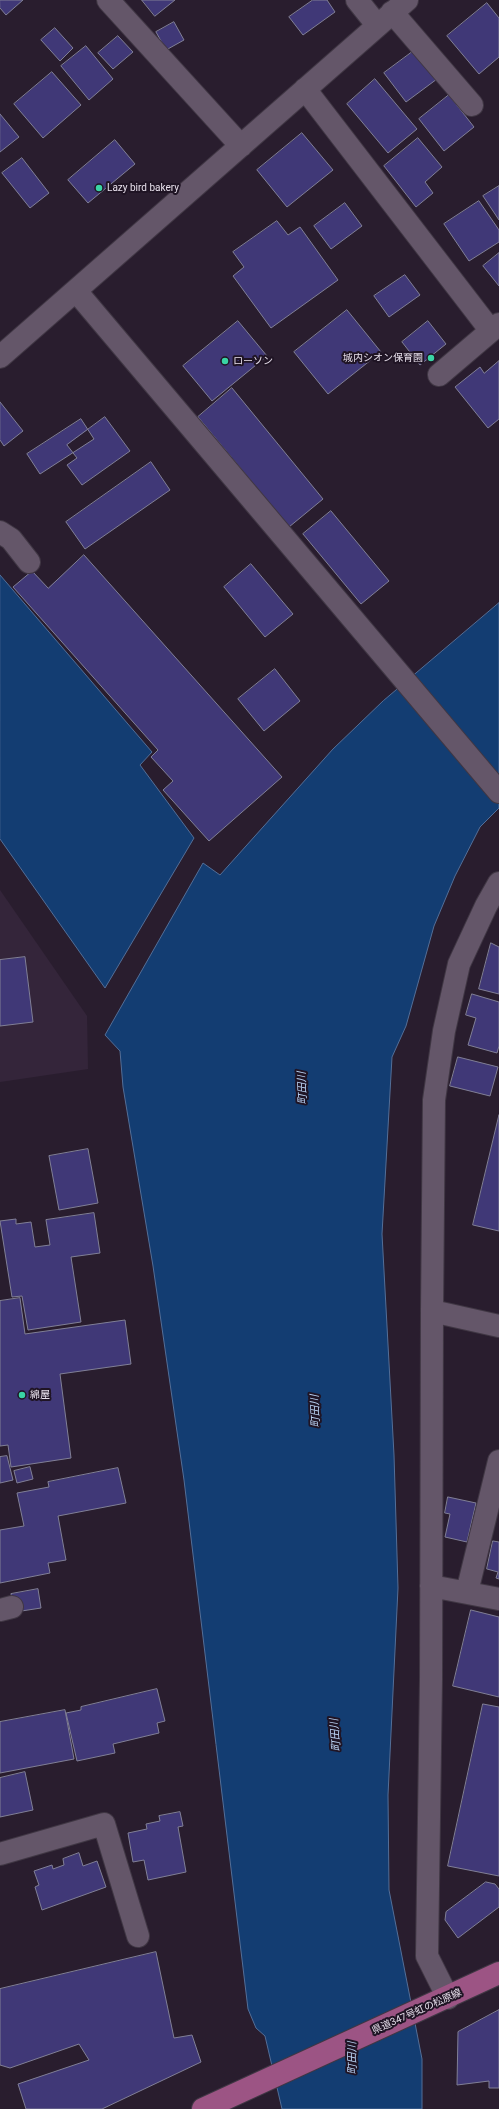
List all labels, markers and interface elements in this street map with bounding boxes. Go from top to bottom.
place label: Lazy bird bakery [107,182,179,194]
marker: Lazy bird bakery [94,183,104,193]
place label: 城内シオン保育園 [343,352,423,364]
marker: 城内シオン保育園 [426,353,436,363]
place label: ローソン [233,355,273,367]
marker: ローソン [220,356,230,366]
water label: 町田川 [296,1071,310,1105]
place label: 綿屋 [30,1389,50,1401]
marker: 綿屋 [17,1390,27,1400]
water label: 町田川 [309,1394,323,1428]
water label: 町田川 [328,1718,344,1752]
street label: 県道347号虹の松原線 [370,1987,464,2037]
water label: 町田川 [346,2041,360,2075]

